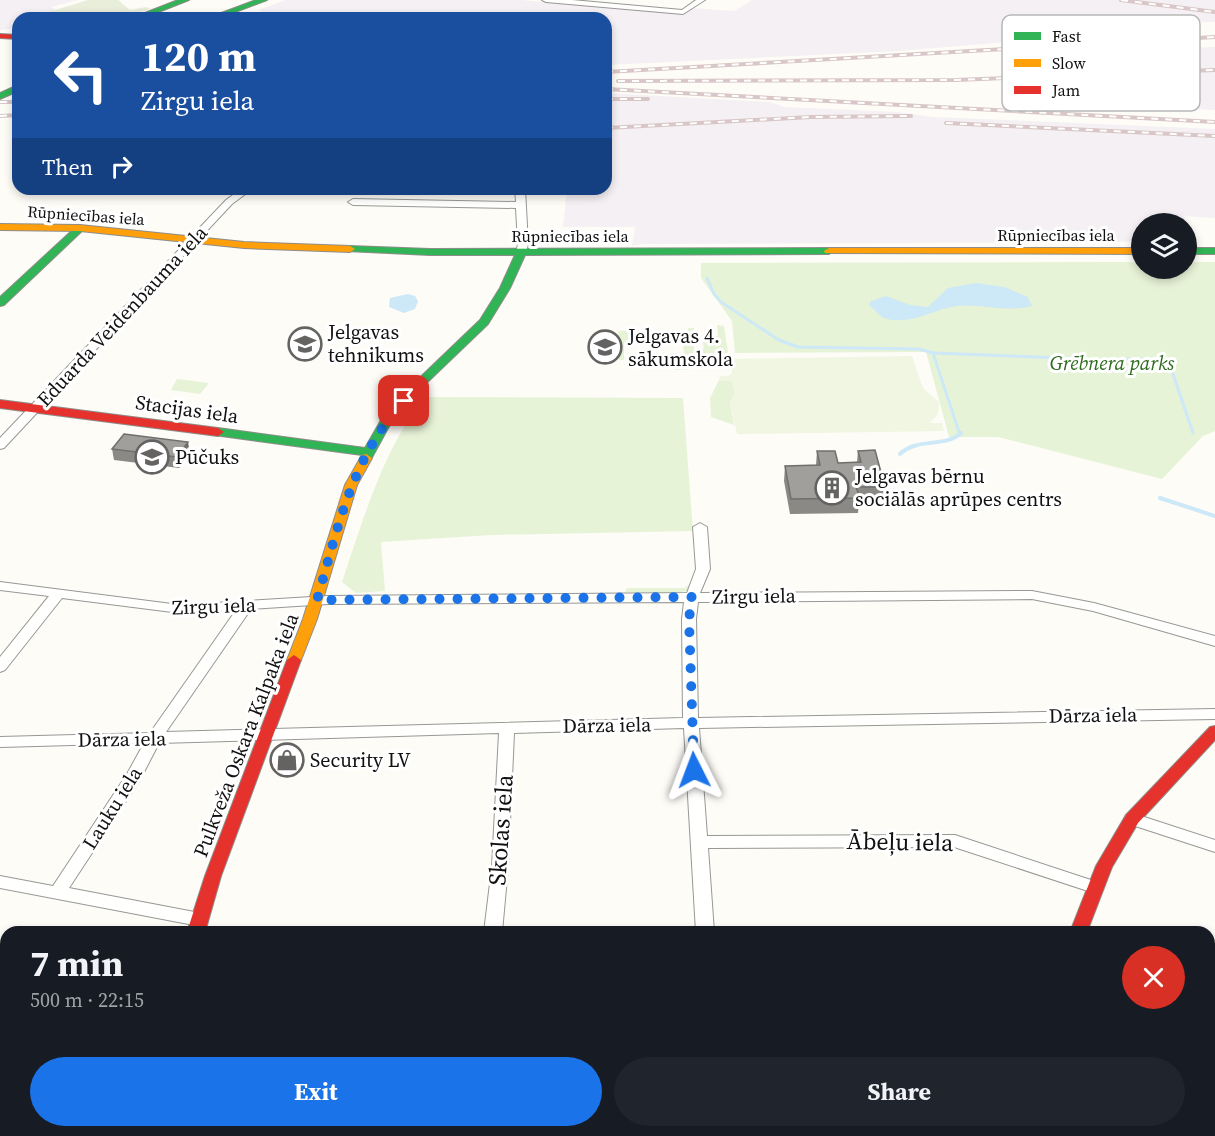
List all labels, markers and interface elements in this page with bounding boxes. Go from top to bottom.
legend [1002,15,1200,111]
text: Fast [1052,25,1082,47]
text: 120 m [141,27,256,85]
icon: left [42,36,120,114]
text: Slow [1052,52,1087,74]
text: Jam [1051,79,1080,101]
text: Zirgu iela [141,82,254,119]
icon: right [105,150,138,183]
text: Then [42,152,93,182]
street label: Rūpniecības iela [27,200,146,230]
map controls [1131,213,1197,279]
button: layers [1131,213,1197,279]
street label: Eduarda Veidenbauma iela [30,219,214,413]
street label: Rūpniecības iela [997,224,1116,246]
street label: Rūpniecības iela [511,225,630,247]
place label: Jelgavas tehnikums [327,318,424,369]
place label: Jelgavas 4. sākumskola [627,322,734,373]
school or university icon: Jelgavas tehnikums [287,326,323,362]
school or university icon: Jelgavas 4. sākumskola [587,329,623,365]
park label: Grēbnera parks [1050,349,1175,377]
pin [378,375,429,426]
icon: arrive [387,384,420,417]
street label: Stacijas iela [134,388,241,430]
school or university icon: Pūčuks [134,439,170,475]
place label: Pūčuks [175,443,239,471]
place label: Jelgavas bērnu sociālās aprūpes centrs [854,462,1062,513]
building icon: Jelgavas bērnu sociālās aprūpes centrs [814,470,850,506]
street label: Zirgu iela [712,581,797,611]
street label: Zirgu iela [172,591,257,621]
street label: Pulkveža Oskara Kalpaka iela [186,608,306,861]
street label: Dārza iela [1048,700,1138,730]
street label: Dārza iela [562,710,652,740]
street label: Dārza iela [77,724,167,754]
position arrow [662,738,726,802]
shop icon: Security LV [269,742,305,778]
place label: Security LV [310,746,411,774]
street label: Lauku iela [76,760,149,855]
street label: Skolas iela [480,773,521,887]
street label: Ābeļu iela [846,824,954,859]
text: 7 min [30,939,123,988]
button: close [1122,946,1185,1009]
text: 500 m · 22:15 [30,986,144,1014]
button: Exit [30,1057,602,1126]
button: Share [614,1057,1185,1126]

